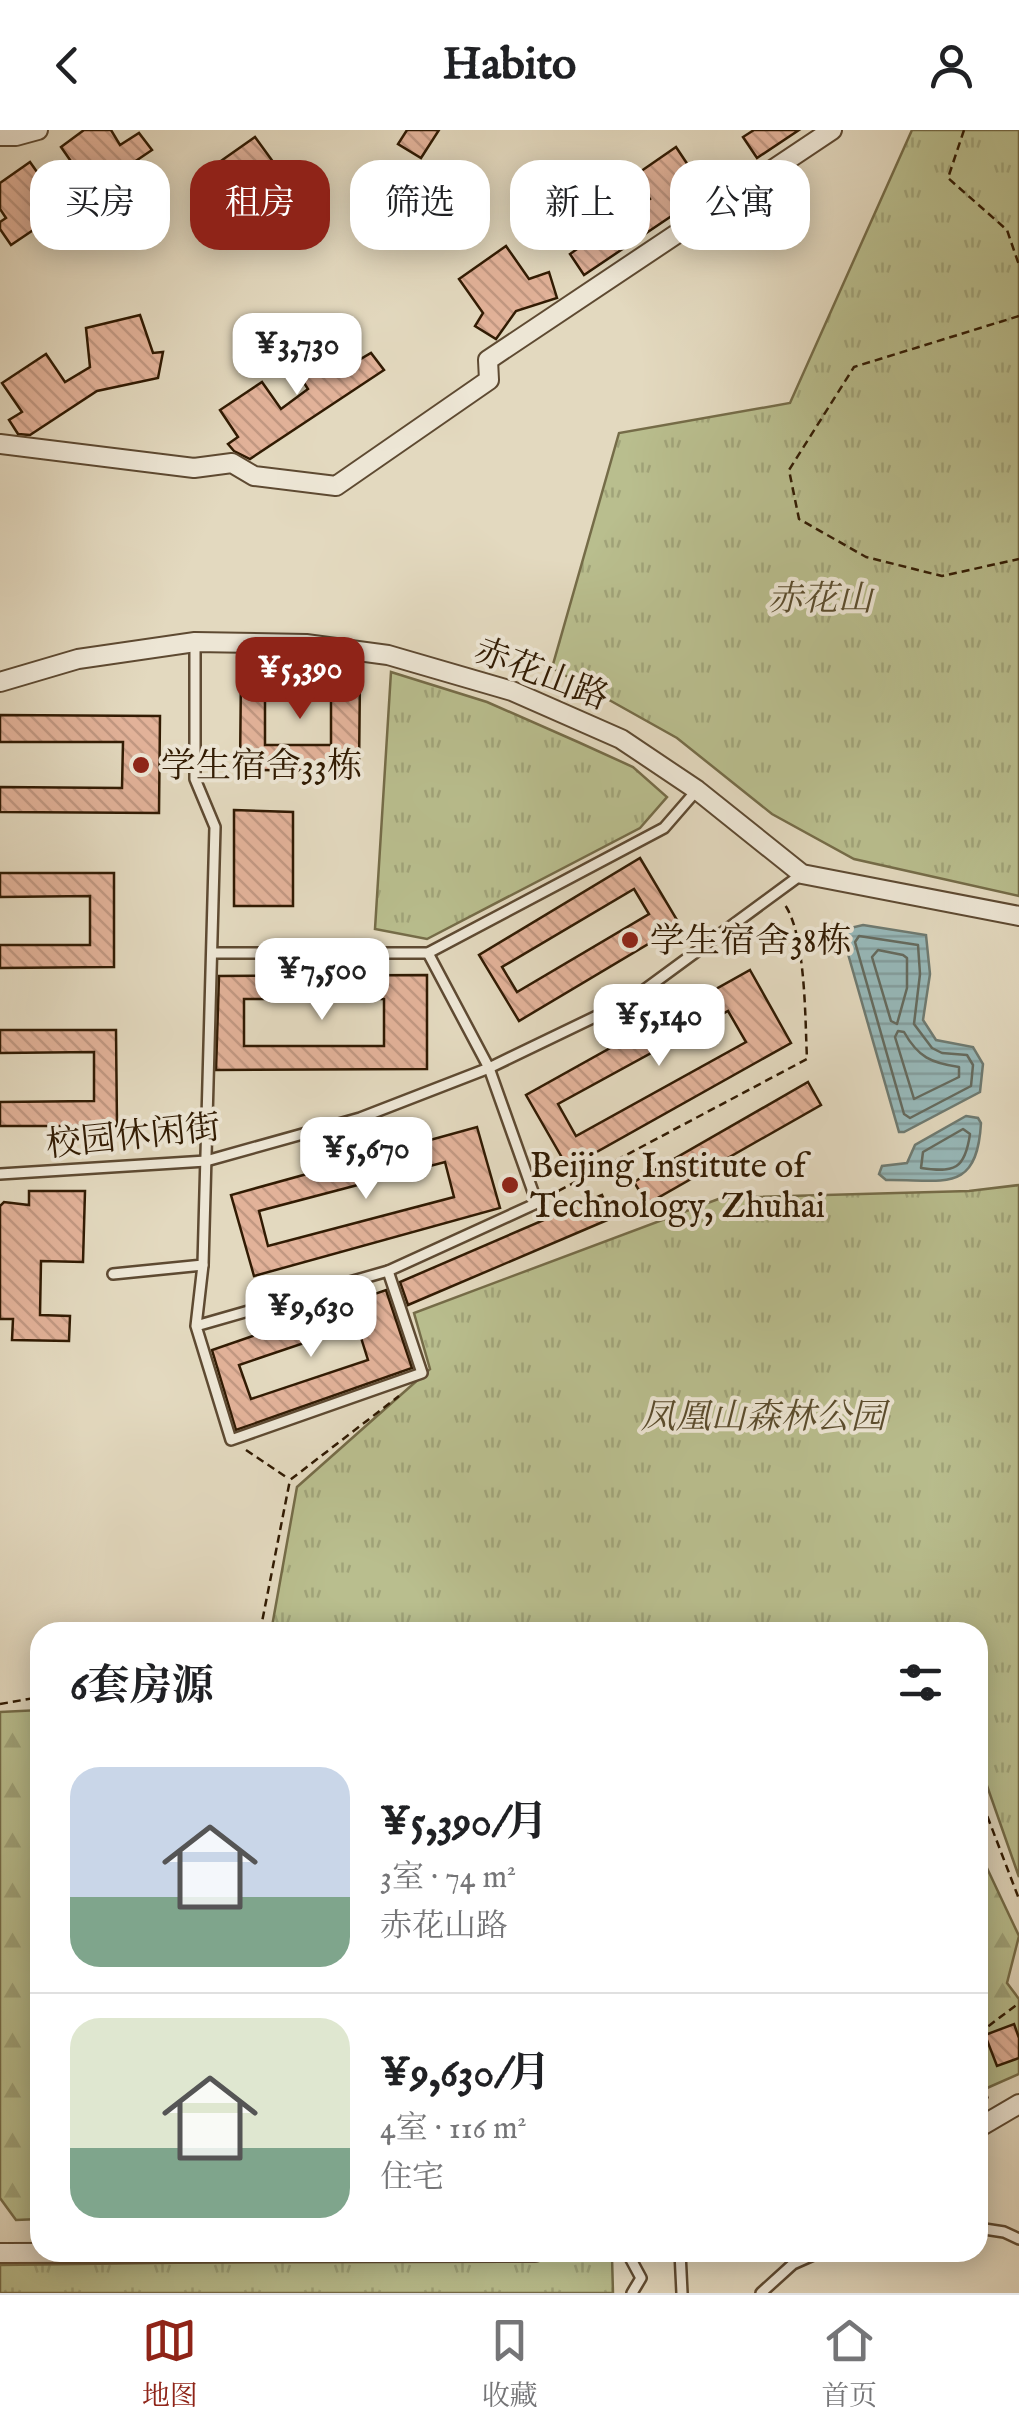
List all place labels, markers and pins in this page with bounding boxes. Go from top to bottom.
pin: ¥3,730 [216,313,378,398]
pin: ¥5,390 [219,637,381,722]
place label: 学生宿舍33栋 [161,745,362,790]
marker: 学生宿舍33栋 [130,754,152,776]
place label: 学生宿舍38栋 [650,920,852,965]
marker: 学生宿舍38栋 [619,929,641,951]
pin: ¥7,500 [241,938,403,1023]
pin: ¥5,140 [578,984,740,1069]
pin: ¥5,670 [285,1117,447,1202]
place label: Beijing Institute of Technology, Zhuhai [530,1145,825,1230]
marker: Beijing Institute of Technology, Zhuhai [499,1174,521,1196]
pin: ¥9,630 [230,1275,392,1360]

